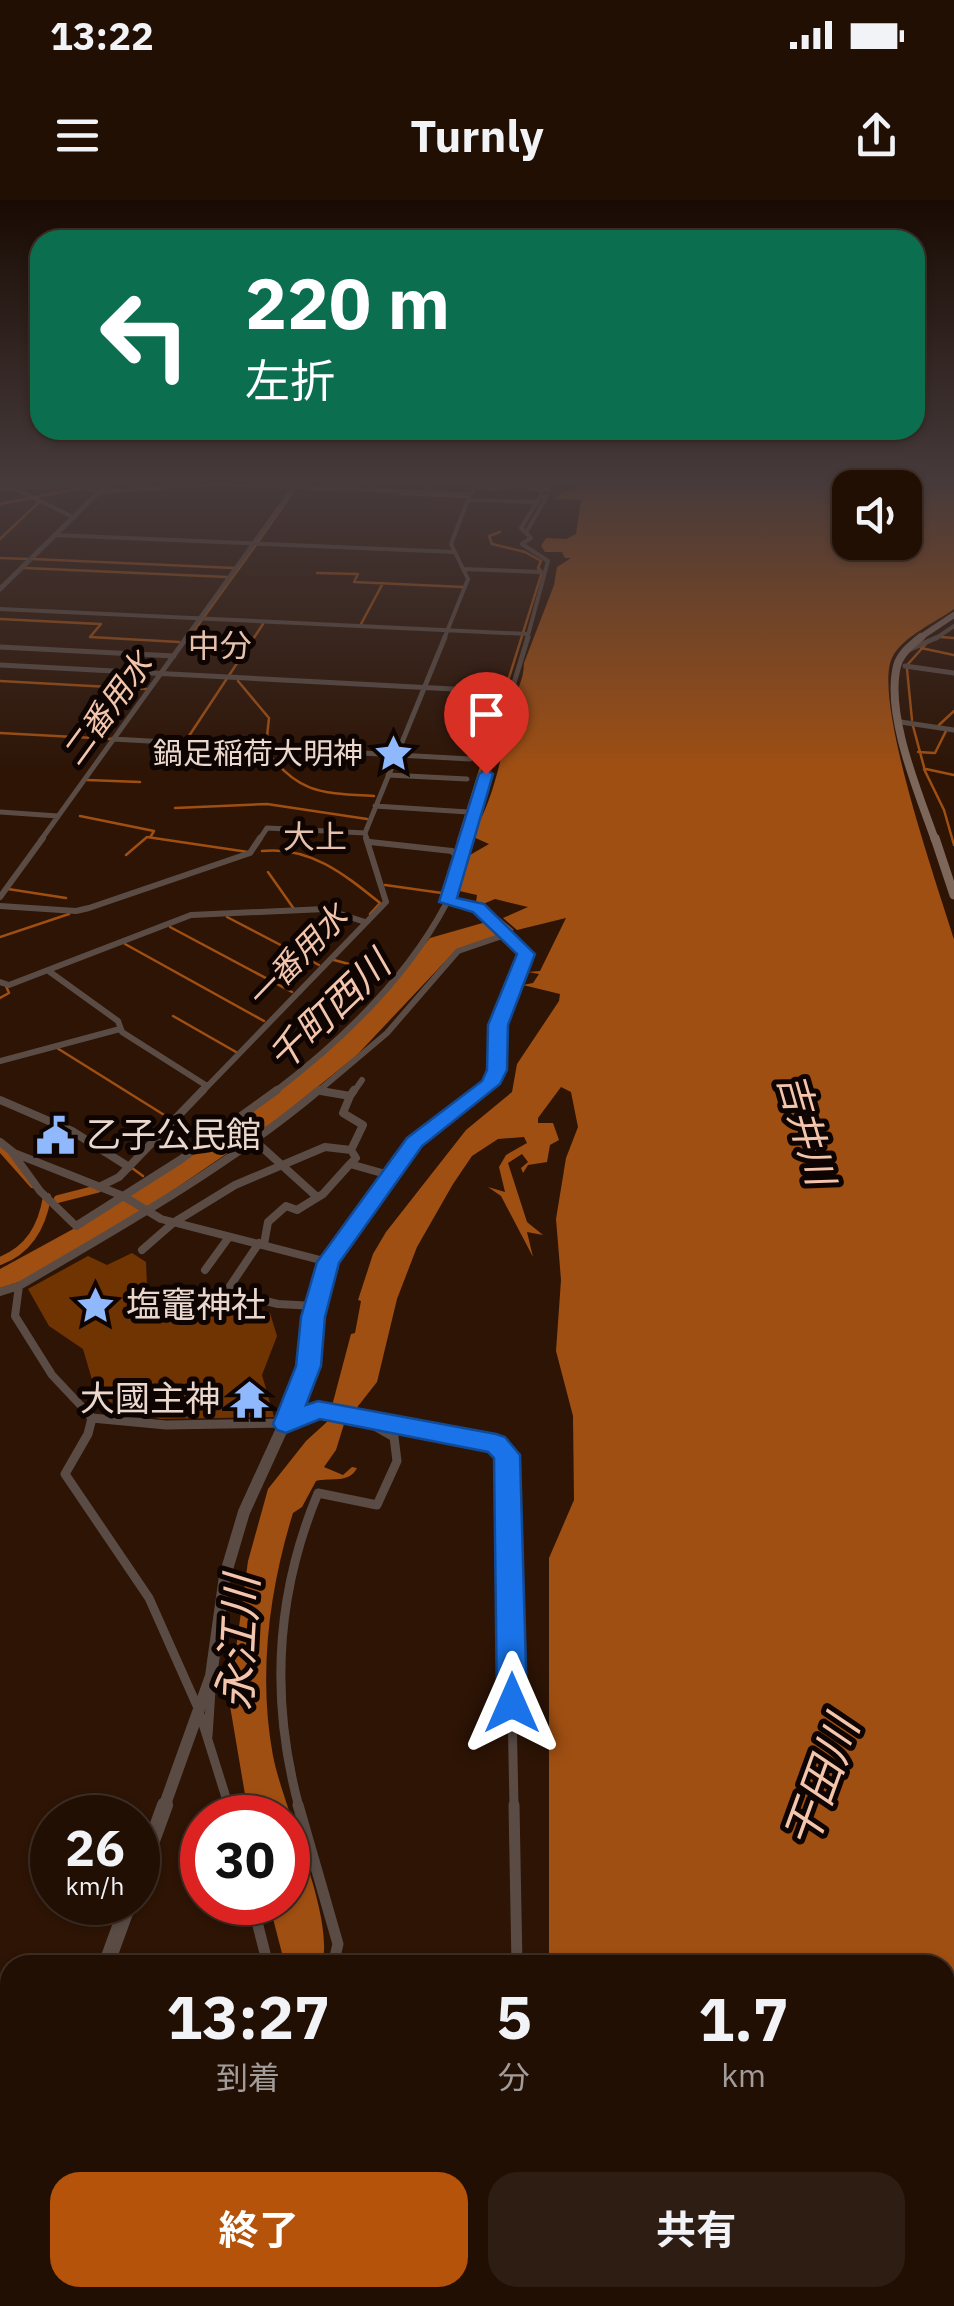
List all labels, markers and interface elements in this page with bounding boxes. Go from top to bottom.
text: 13:22 [50,11,154,60]
text: Turnly [410,106,544,164]
icon: menu [50,108,105,163]
icon: share [849,108,904,163]
text: 220 m [245,257,450,348]
icon: left [80,270,210,400]
text: 左折 [245,351,335,409]
map controls [832,470,922,560]
button: sound [832,470,922,560]
district label: 中分 [188,624,252,666]
water label: 二番用水 [52,642,163,773]
pin [444,672,529,775]
icon: arrive [459,687,514,742]
place label: 鍋足稲荷大明神 [153,733,363,772]
place icon: 鍋足稲荷大明神 [372,733,414,775]
district label: 大上 [283,815,347,857]
water label: 一番用水 [237,894,358,1017]
water label: 千町西川 [256,937,403,1080]
water label: 吉井川 [768,1067,848,1194]
place label: 乙子公民館 [86,1111,261,1157]
public building icon: 乙子公民館 [35,1114,77,1156]
place label: 塩竈神社 [126,1281,266,1327]
place icon: 塩竈神社 [75,1284,117,1326]
place label: 大國主神 [80,1375,220,1421]
temple icon: 大國主神 [229,1378,271,1420]
water label: 永江川 [205,1570,270,1712]
position arrow [460,1651,564,1755]
water label: 干田川 [770,1705,872,1855]
speed limit sign: 30 [180,1795,310,1925]
text: 26 [65,1815,125,1880]
text: km/h [66,1869,124,1902]
text: 13:27 [166,1977,330,2056]
text: 5 [496,1977,532,2056]
text: 1.7 [698,1979,789,2058]
text: km [721,2054,766,2096]
text: 到着 [216,2056,280,2098]
text: 分 [498,2056,530,2098]
button: 終了 [50,2172,468,2287]
button: 共有 [488,2172,905,2287]

